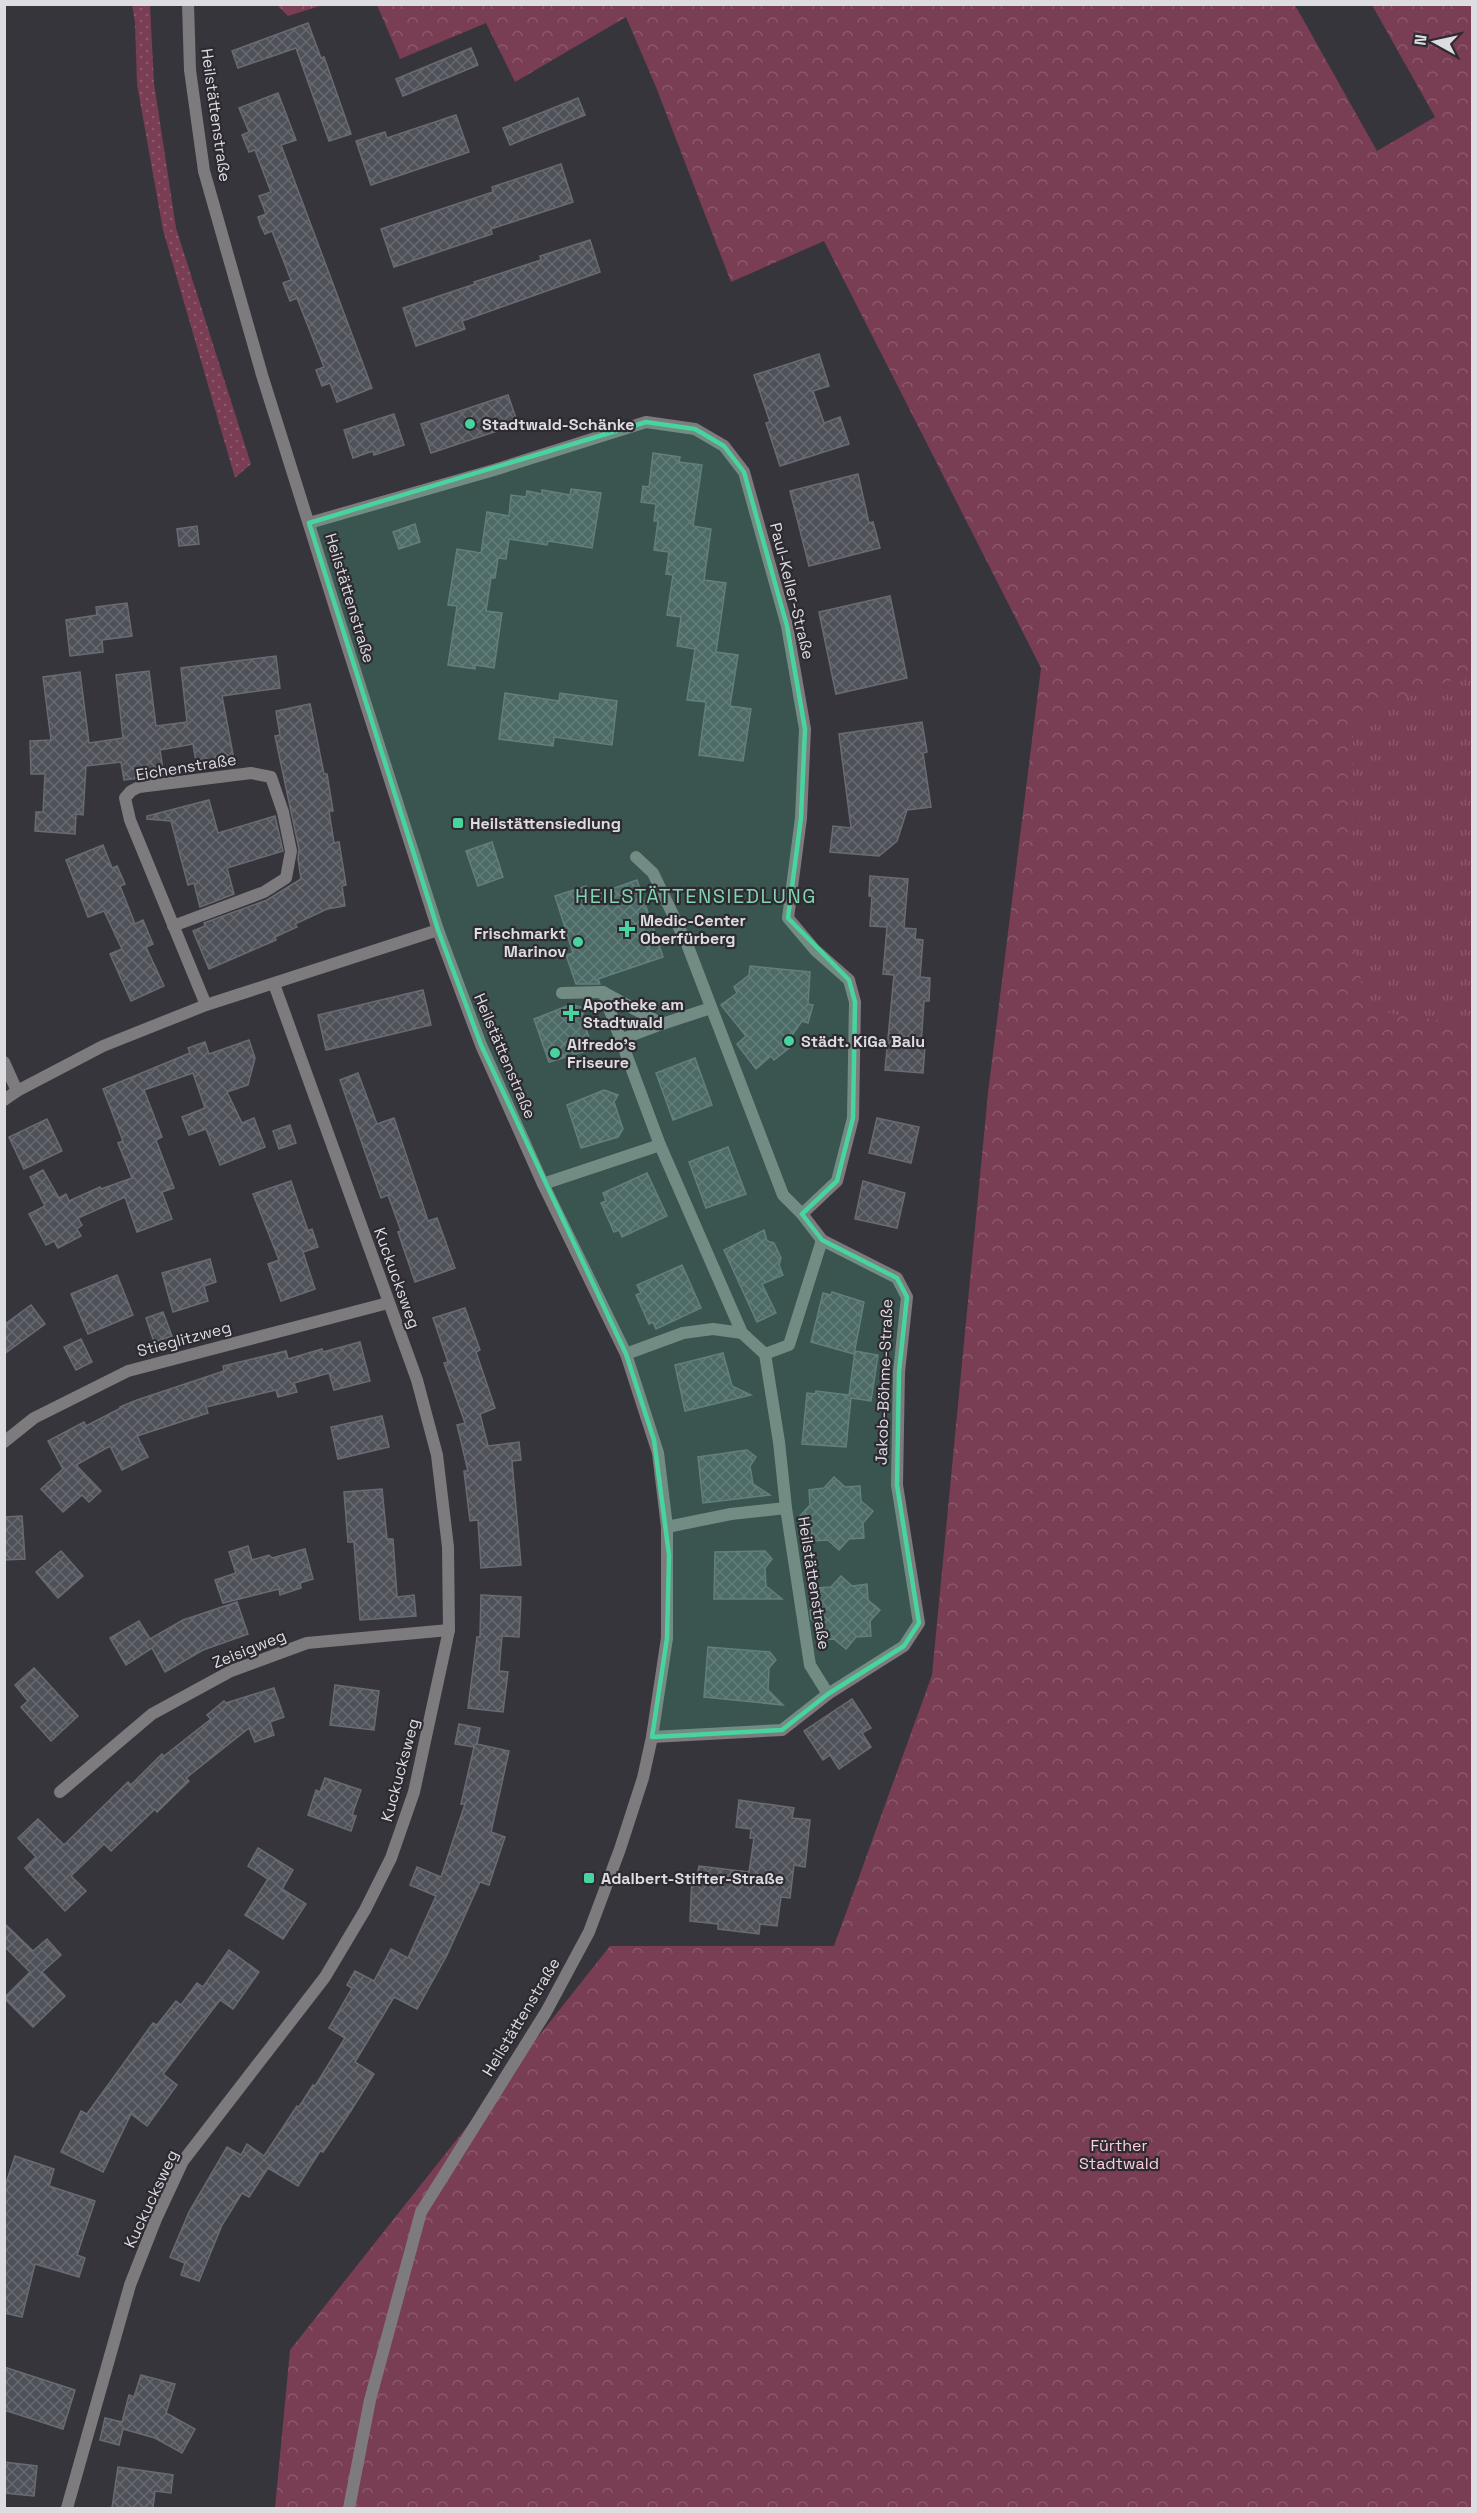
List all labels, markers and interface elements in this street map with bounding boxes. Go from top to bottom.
north arrow [1405,12,1465,72]
text: N [1409,33,1432,47]
street label: Heilstättenstraße [196,47,236,183]
place label: Stadtwald-Schänke [482,414,635,435]
marker: Stadtwald-Schänke [463,417,477,431]
street label: Paul-Keller-Straße [765,520,819,662]
street label: Heilstättenstraße [320,531,380,665]
street label: Eichenstraße [134,749,238,785]
place label: Heilstättensiedlung [470,813,621,834]
marker: Heilstättensiedlung [451,816,465,830]
district label: HEILSTÄTTENSIEDLUNG [575,883,817,909]
place label: Medic-Center Oberfürberg [640,910,746,949]
marker: Medic-Center Oberfürberg [618,920,636,938]
place label: Frischmarkt Marinov [474,923,566,962]
marker: Frischmarkt Marinov [571,935,585,949]
street label: Heilstättenstraße [469,990,541,1122]
place label: Apotheke am Stadtwald [583,994,684,1033]
marker: Apotheke am Stadtwald [564,1006,578,1020]
place label: Städt. KiGa Balu [801,1031,925,1052]
place label: Alfredo's Friseure [567,1034,636,1073]
marker: Städt. KiGa Balu [782,1034,796,1048]
marker: Alfredo's Friseure [548,1046,562,1060]
street label: Kuckucksweg [369,1225,425,1331]
street label: Jakob-Böhme-Straße [871,1298,897,1466]
street label: Stieglitzweg [135,1316,233,1362]
street label: Heilstättenstraße [793,1515,835,1651]
street label: Zeisigweg [209,1625,289,1673]
street label: Kuckucksweg [376,1716,424,1824]
place label: Adalbert-Stifter-Straße [601,1868,784,1889]
marker: Adalbert-Stifter-Straße [582,1871,596,1885]
street label: Heilstättenstraße [477,1954,565,2080]
park label: Fürther Stadtwald [1079,2135,1159,2174]
street label: Kuckucksweg [119,2147,183,2251]

